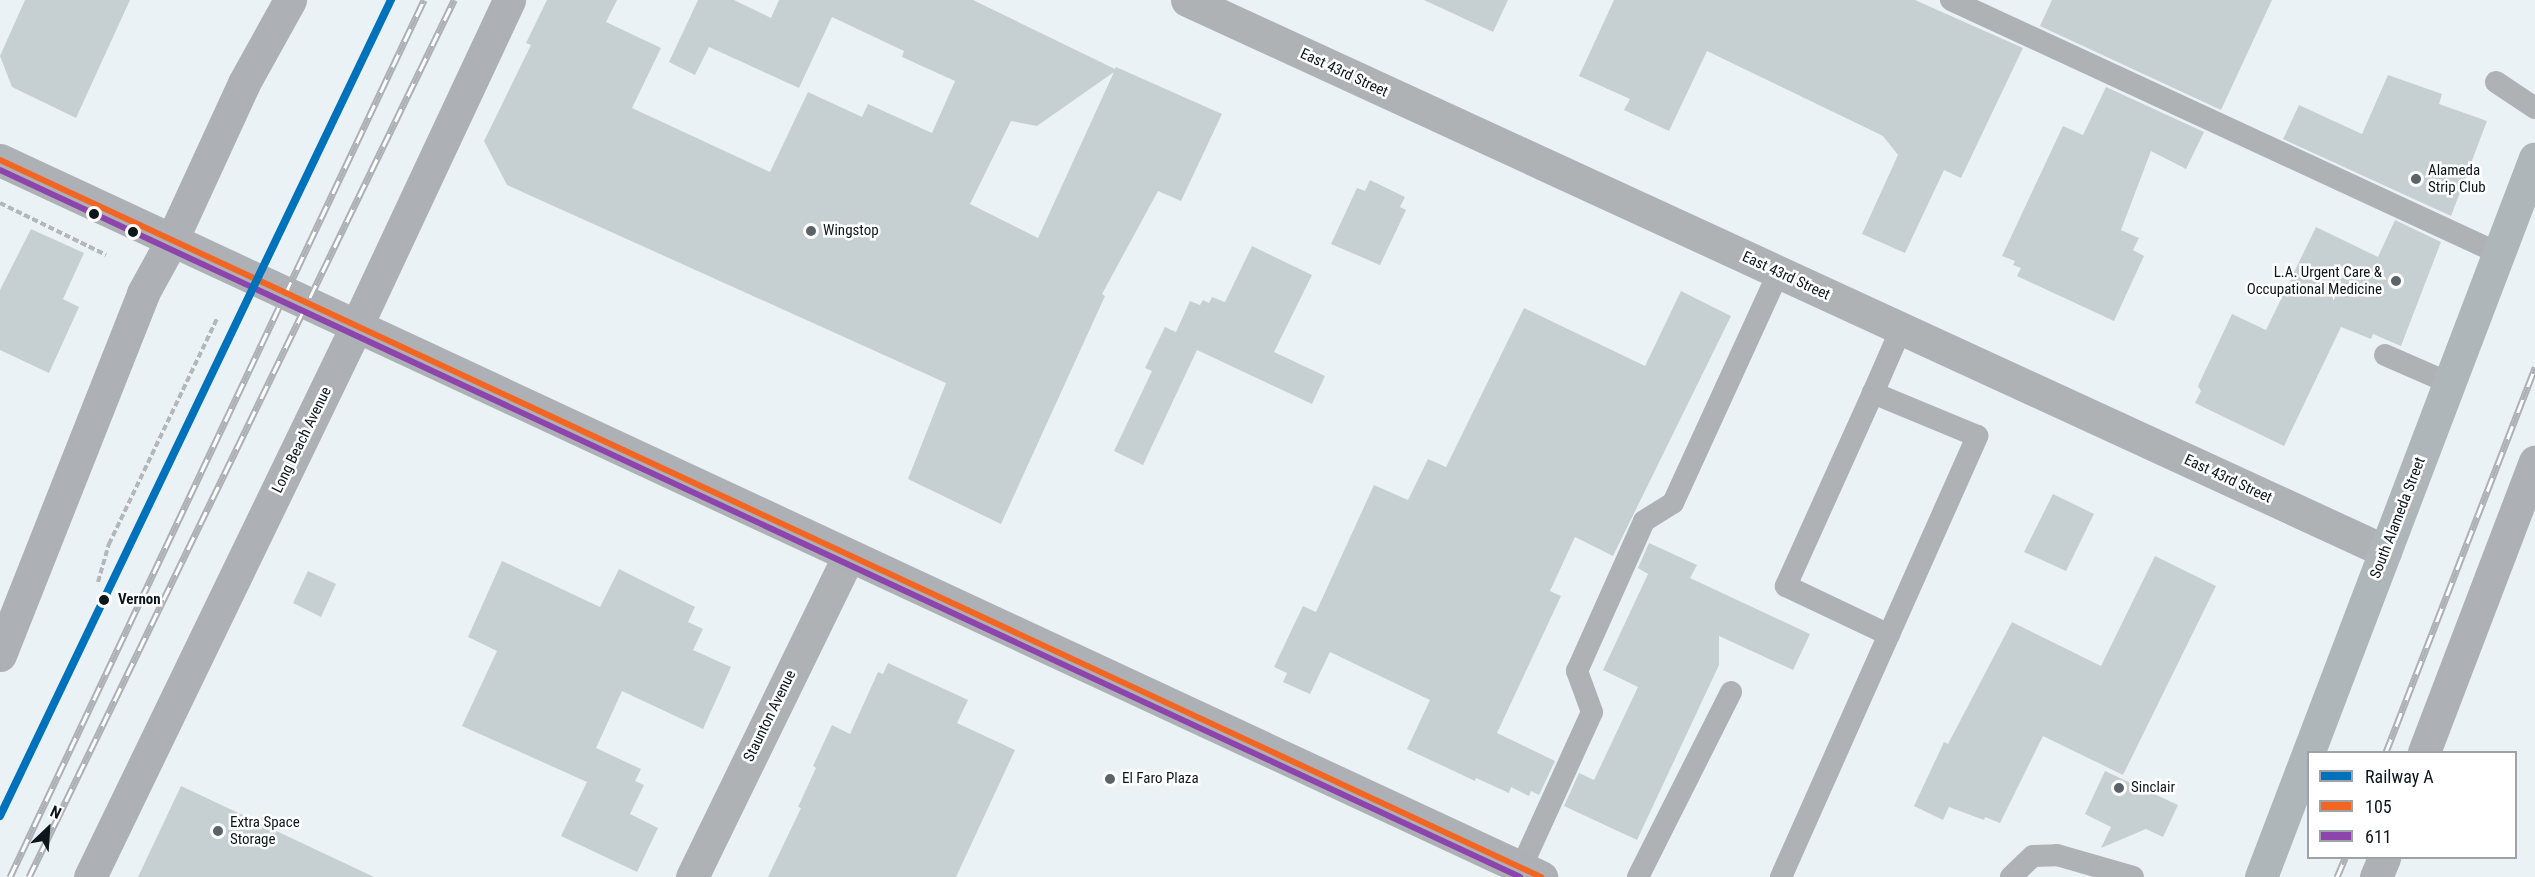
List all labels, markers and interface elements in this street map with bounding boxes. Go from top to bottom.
street label: East 43rd Street [1297,45,1391,101]
place label: Alameda Strip Club [2428,161,2486,196]
marker: Alameda Strip Club [2409,172,2423,186]
unlabelled marker [88,208,100,220]
place label: Wingstop [823,222,879,240]
marker: Wingstop [804,224,818,238]
unlabelled marker [127,226,139,238]
street label: East 43rd Street [1739,248,1833,304]
place label: L.A. Urgent Care & Occupational Medicine [2247,263,2382,298]
marker: L.A. Urgent Care & Occupational Medicine [2387,272,2405,290]
street label: Long Beach Avenue [268,384,336,496]
street label: East 43rd Street [2181,451,2275,507]
street label: South Alameda Street [2367,455,2429,581]
marker: Vernon [95,591,113,609]
place label: Vernon [118,591,161,609]
street label: Staunton Avenue [740,667,800,765]
legend [2307,751,2517,859]
text: Railway A [2365,766,2434,787]
place label: El Faro Plaza [1122,770,1199,788]
marker: El Faro Plaza [1103,772,1117,786]
place label: Sinclair [2131,779,2175,797]
marker: Sinclair [2112,781,2126,795]
text: 105 [2365,796,2392,817]
north arrow [18,799,78,859]
text: N [47,802,64,823]
place label: Extra Space Storage [230,813,300,848]
marker: Extra Space Storage [211,824,225,838]
text: 611 [2365,826,2392,847]

